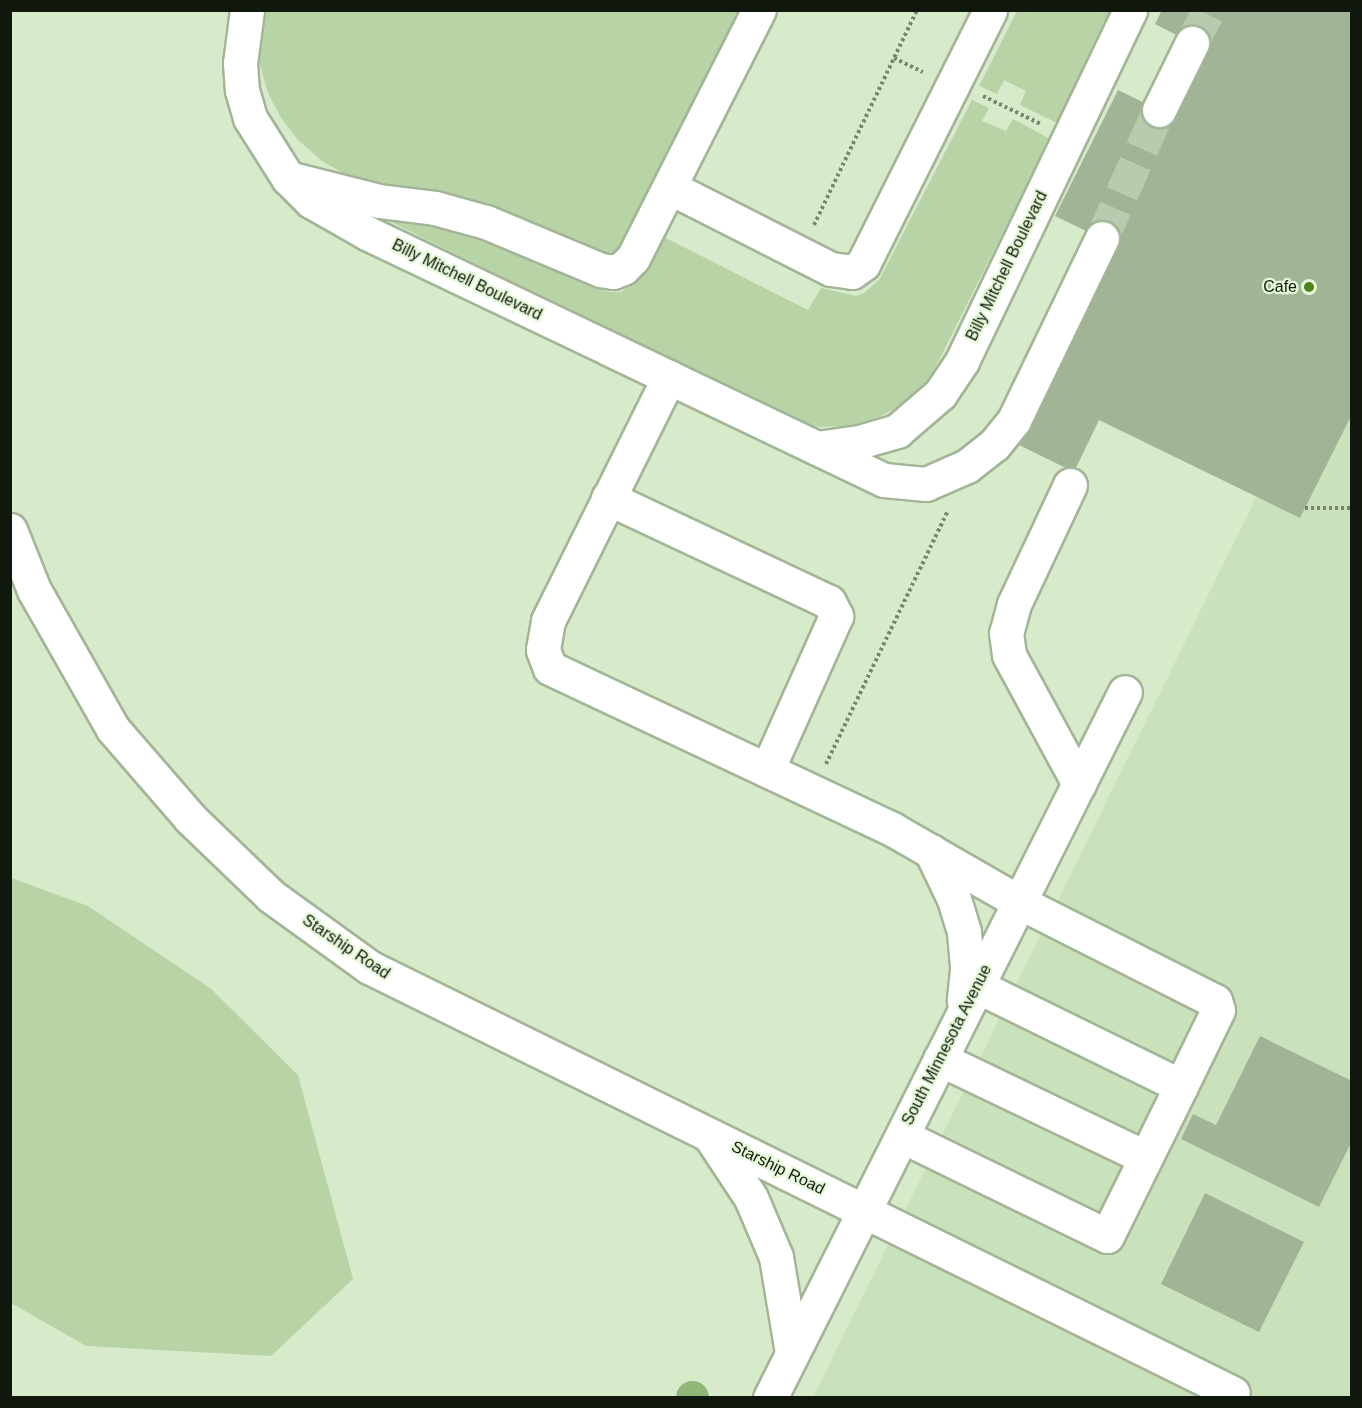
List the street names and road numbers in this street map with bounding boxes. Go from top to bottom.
street label: Billy Mitchell Boulevard [962,188,1052,344]
street label: Billy Mitchell Boulevard [389,235,545,325]
street label: Starship Road [299,911,393,983]
street label: South Minnesota Avenue [898,961,996,1129]
street label: Starship Road [728,1137,828,1199]

